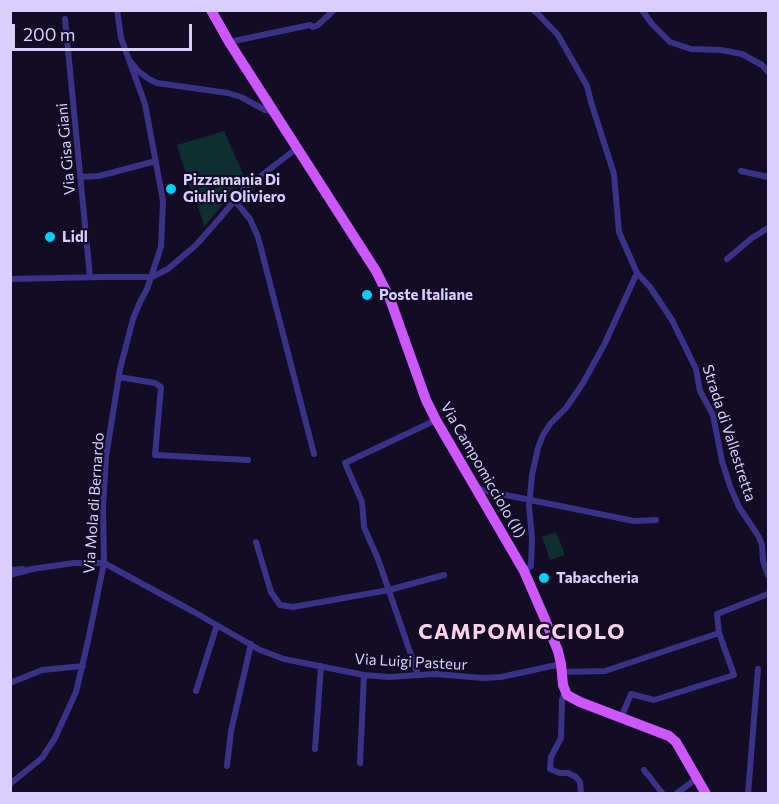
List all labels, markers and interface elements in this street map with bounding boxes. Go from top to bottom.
scale bar [15,12,195,50]
text: 200 m [23,23,76,45]
street label: Via Gisa Giani [53,102,79,196]
place label: Pizzamania Di Giulivi Oliviero [183,171,286,206]
marker: Pizzamania Di Giulivi Oliviero [164,182,178,196]
place label: Lidl [62,228,88,246]
marker: Lidl [43,230,57,244]
place label: Poste Italiane [379,286,473,304]
marker: Poste Italiane [360,288,374,302]
street label: Strada di Vallestretta [698,362,760,504]
street label: Via Campomicciolo (II) [437,399,529,541]
street label: Via Mola di Bernardo [80,432,108,574]
place label: Tabaccheria [556,569,639,587]
marker: Tabaccheria [537,571,551,585]
district label: CAMPOMICCIOLO [418,619,626,645]
street label: Via Luigi Pasteur [354,650,468,674]

